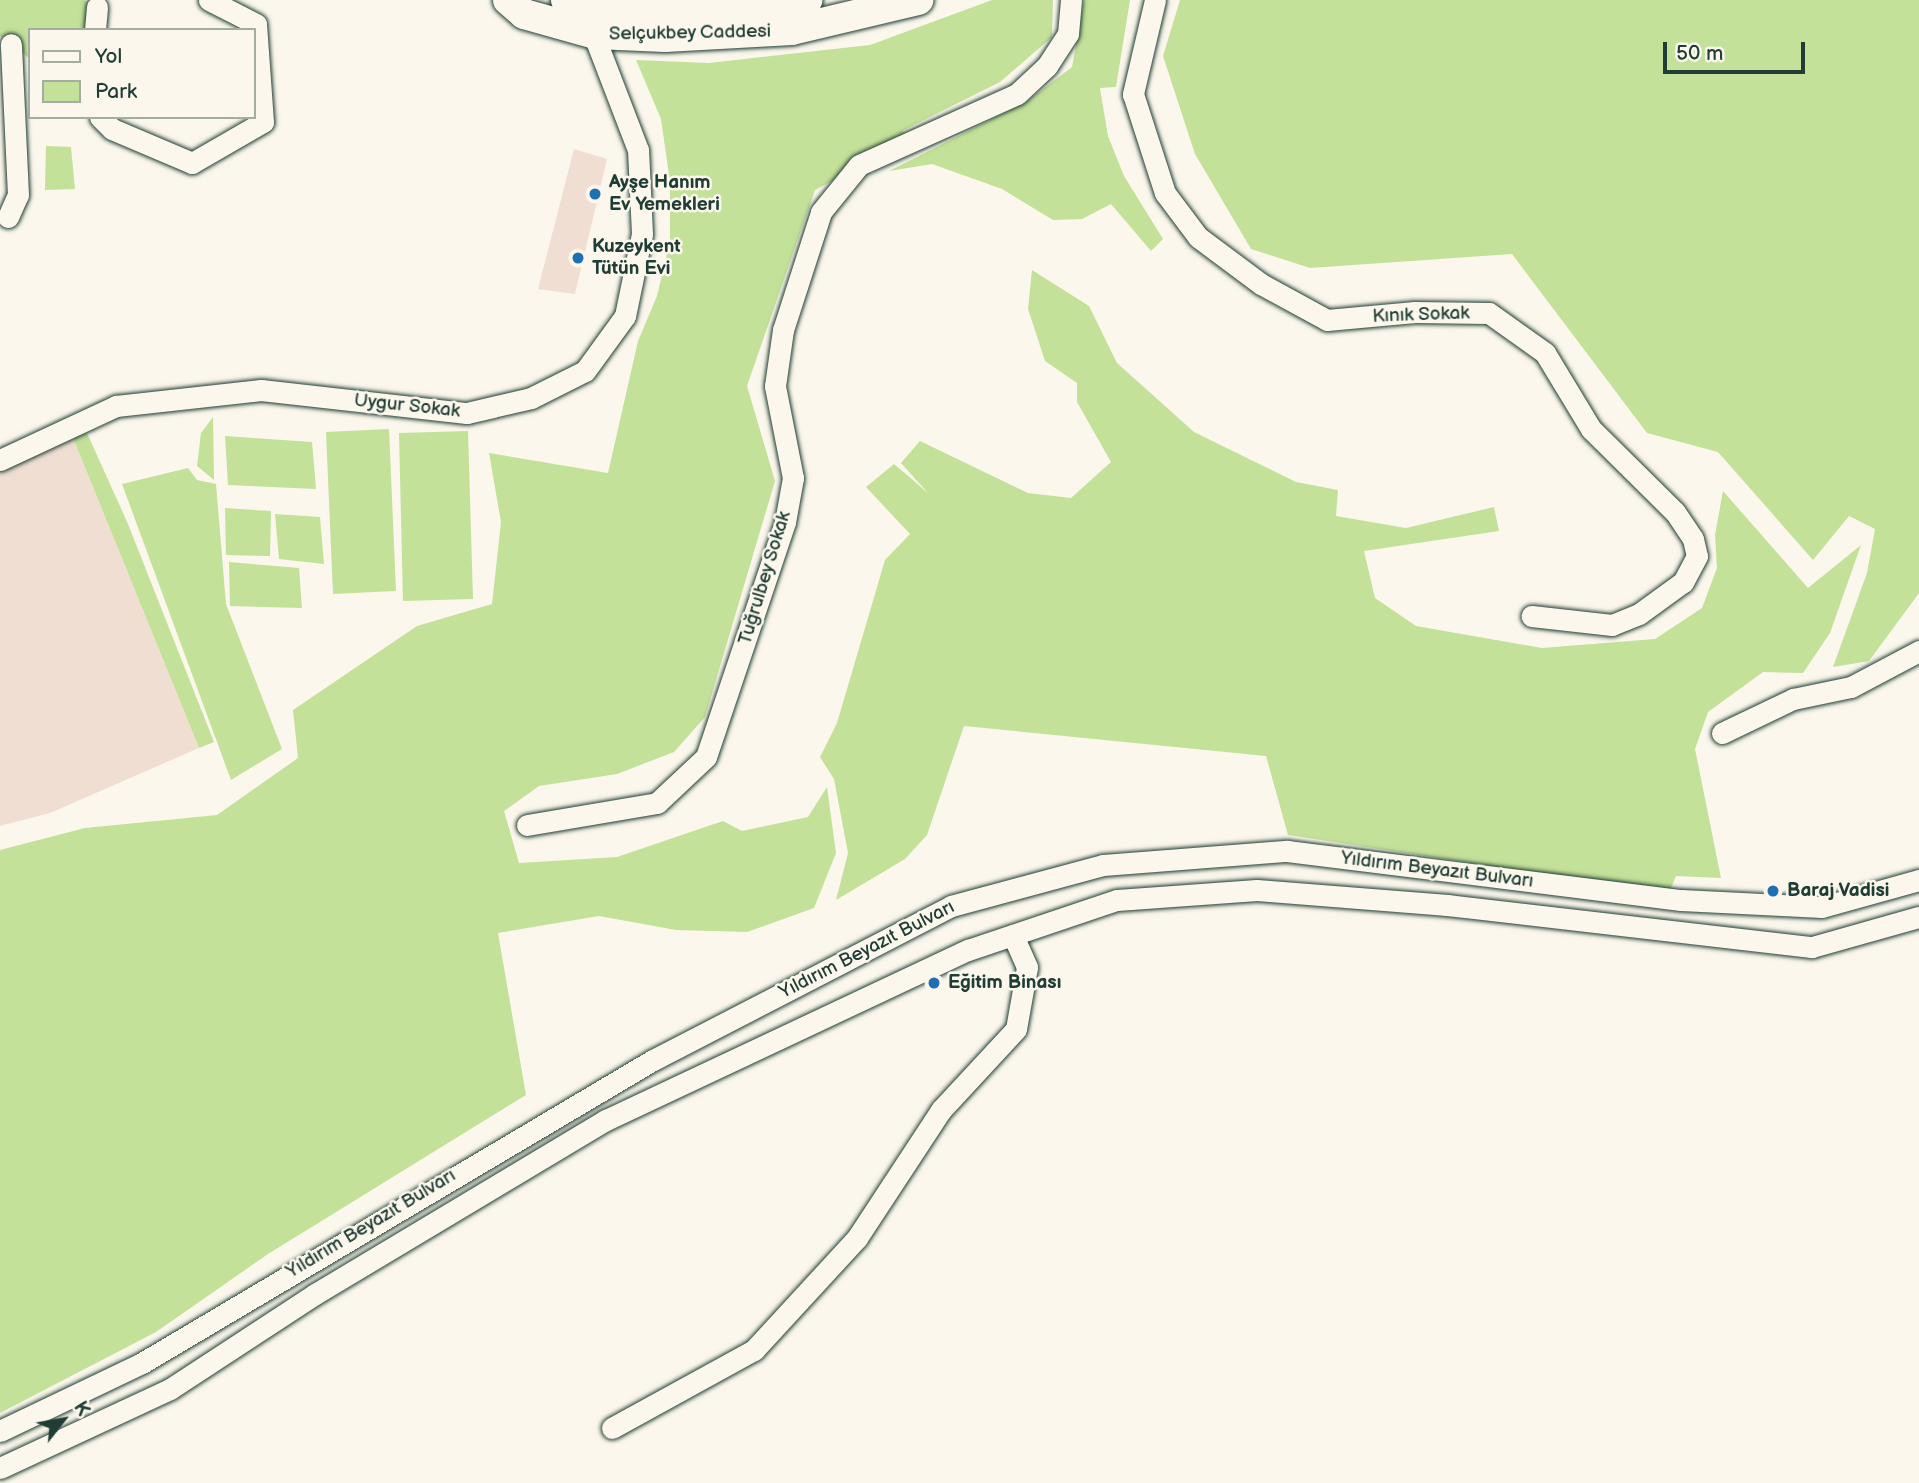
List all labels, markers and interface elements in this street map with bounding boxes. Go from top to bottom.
street label: Selçukbey Caddesi [608,20,772,46]
legend [28,28,256,119]
scale bar [1667,28,1809,72]
text: 50 m [1676,41,1723,66]
text: Yol [95,44,122,69]
text: Park [95,79,137,104]
place label: Ayşe Hanım Ev Yemekleri [609,172,720,216]
marker: Ayşe Hanım Ev Yemekleri [587,186,603,202]
place label: Kuzeykent Tütün Evi [592,236,681,280]
marker: Kuzeykent Tütün Evi [570,250,586,266]
street label: Kınık Sokak [1372,302,1470,328]
street label: Uygur Sokak [353,389,461,423]
street label: Tuğrulbey Sokak [734,508,796,648]
street label: Yıldırım Beyazıt Bulvarı [1340,847,1534,893]
place label: Baraj Vadisi [1787,880,1890,902]
marker: Baraj Vadisi [1765,883,1781,899]
street label: Yıldırım Beyazıt Bulvarı [776,896,958,1004]
place label: Eğitim Binası [948,972,1061,994]
marker: Eğitim Binası [926,975,942,991]
street label: Yıldırım Beyazıt Bulvarı [282,1164,460,1284]
north arrow [28,1385,98,1455]
text: K [68,1397,95,1420]

